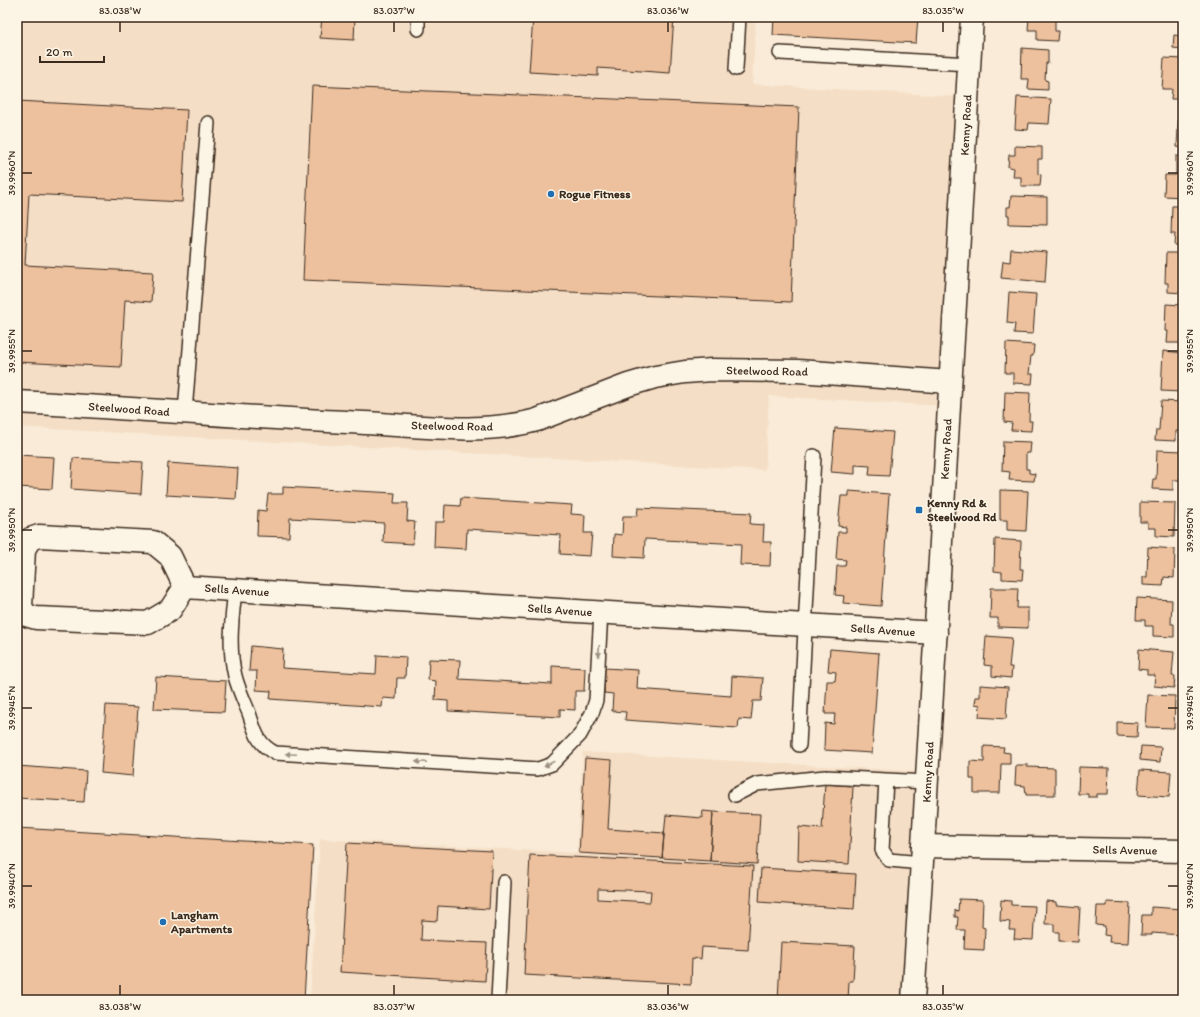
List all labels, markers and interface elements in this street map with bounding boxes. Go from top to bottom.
text: 83.038°W [99,4,141,17]
text: 83.037°W [373,4,415,17]
text: 83.036°W [647,4,689,17]
text: 83.035°W [922,4,964,17]
scale bar [40,38,104,64]
text: 20 m [46,45,73,59]
street label: Kenny Road [957,94,975,156]
text: 39.9960°N [5,150,18,195]
text: 39.9960°N [1183,150,1196,195]
place label: Rogue Fitness [559,187,631,202]
marker: Rogue Fitness [546,189,556,199]
text: 39.9955°N [5,329,18,373]
text: 39.9955°N [1183,329,1196,373]
street label: Steelwood Road [726,363,809,379]
street label: Steelwood Road [88,399,171,419]
street label: Steelwood Road [411,418,494,434]
street label: Kenny Road [937,418,955,480]
place label: Kenny Rd & Steelwood Rd [927,496,997,524]
marker: Kenny Rd & Steelwood Rd [914,505,924,515]
text: 39.9950°N [5,507,18,552]
text: 39.9950°N [1183,507,1196,552]
street label: Sells Avenue [204,581,270,599]
street label: Sells Avenue [527,601,593,619]
street label: Sells Avenue [850,621,916,639]
one-way arrow [595,645,602,657]
text: 39.9945°N [5,685,18,730]
text: 39.9945°N [1183,685,1196,730]
street label: Kenny Road [919,741,937,803]
one-way arrow [285,750,297,757]
one-way arrow [415,758,427,765]
one-way arrow [543,761,555,767]
street label: Sells Avenue [1092,842,1158,858]
text: 39.9940°N [5,863,18,909]
text: 39.9940°N [1183,863,1196,909]
place label: Langham Apartments [170,908,233,937]
marker: Langham Apartments [158,917,168,927]
text: 83.038°W [99,1000,141,1013]
text: 83.037°W [373,1000,415,1013]
text: 83.036°W [647,1000,689,1013]
text: 83.035°W [922,1000,964,1013]

